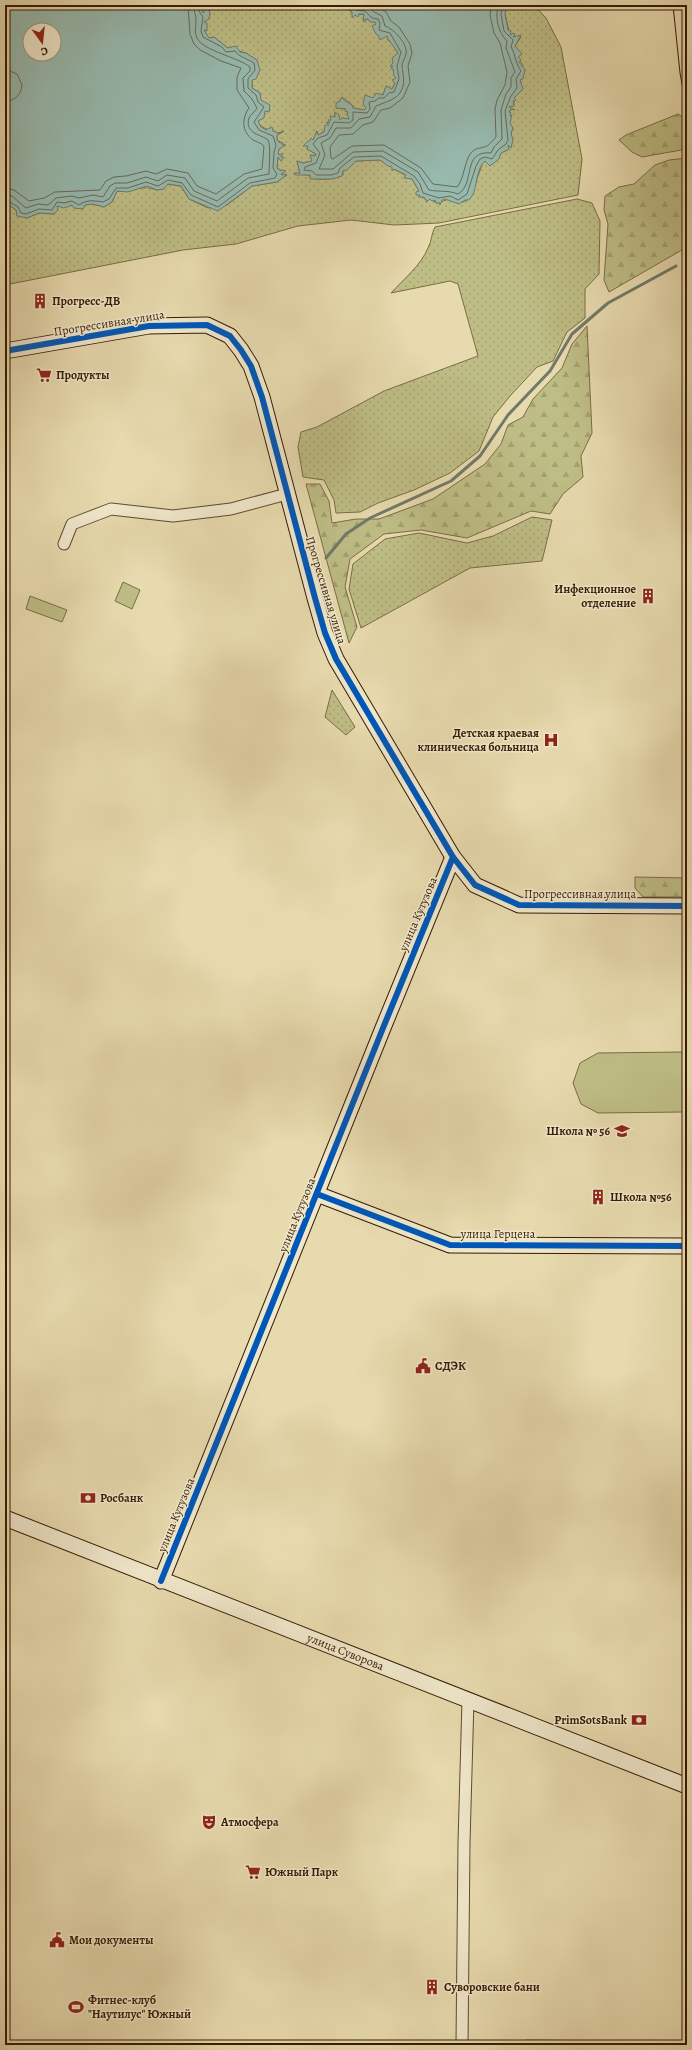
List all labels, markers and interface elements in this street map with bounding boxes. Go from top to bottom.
north arrow [22,22,62,62]
text: С [39,43,50,59]
building icon: Прогресс-ДВ [31,292,49,310]
place label: Прогресс-ДВ [52,293,121,309]
street label: Прогрессивная улица [52,306,166,340]
supermarket icon: Продукты [35,366,53,384]
place label: Продукты [56,367,109,383]
street label: Прогрессивная улица [302,534,350,646]
place label: Инфекционное отделение [554,581,636,611]
building icon: Инфекционное отделение [639,587,657,605]
place label: Детская краевая клиническая больница [417,725,539,755]
hospital icon: Детская краевая клиническая больница [542,731,560,749]
street label: улица Кутузова [395,874,441,954]
street label: Прогрессивная улица [524,886,636,902]
school or university icon: Школа № 56 [613,1122,631,1140]
place label: Школа № 56 [546,1123,610,1139]
street label: улица Кутузова [274,1175,319,1256]
building icon: Школа №56 [589,1188,607,1206]
place label: Школа №56 [610,1189,672,1205]
street label: улица Герцена [460,1226,536,1242]
public building icon: СДЭК [414,1357,432,1375]
place label: СДЭК [435,1358,466,1374]
street label: улица Кутузова [153,1475,198,1556]
bank icon: Росбанк [79,1489,97,1507]
place label: Росбанк [100,1490,144,1506]
street label: улица Суворова [304,1629,387,1674]
bank icon: PrimSotsBank [630,1711,648,1729]
place label: PrimSotsBank [554,1712,628,1728]
theatre icon: Атмосфера [200,1813,218,1831]
place label: Атмосфера [220,1814,279,1830]
supermarket icon: Южный Парк [244,1863,262,1881]
place label: Южный Парк [265,1864,339,1880]
public building icon: Мои документы [48,1931,66,1949]
place label: Мои документы [69,1932,153,1948]
building icon: Суворовские бани [423,1978,441,1996]
place label: Суворовские бани [444,1979,540,1995]
place label: Фитнес-клуб "Наутилус" Южный [88,1992,191,2022]
sports icon: Фитнес-клуб "Наутилус" Южный [67,1998,85,2016]

